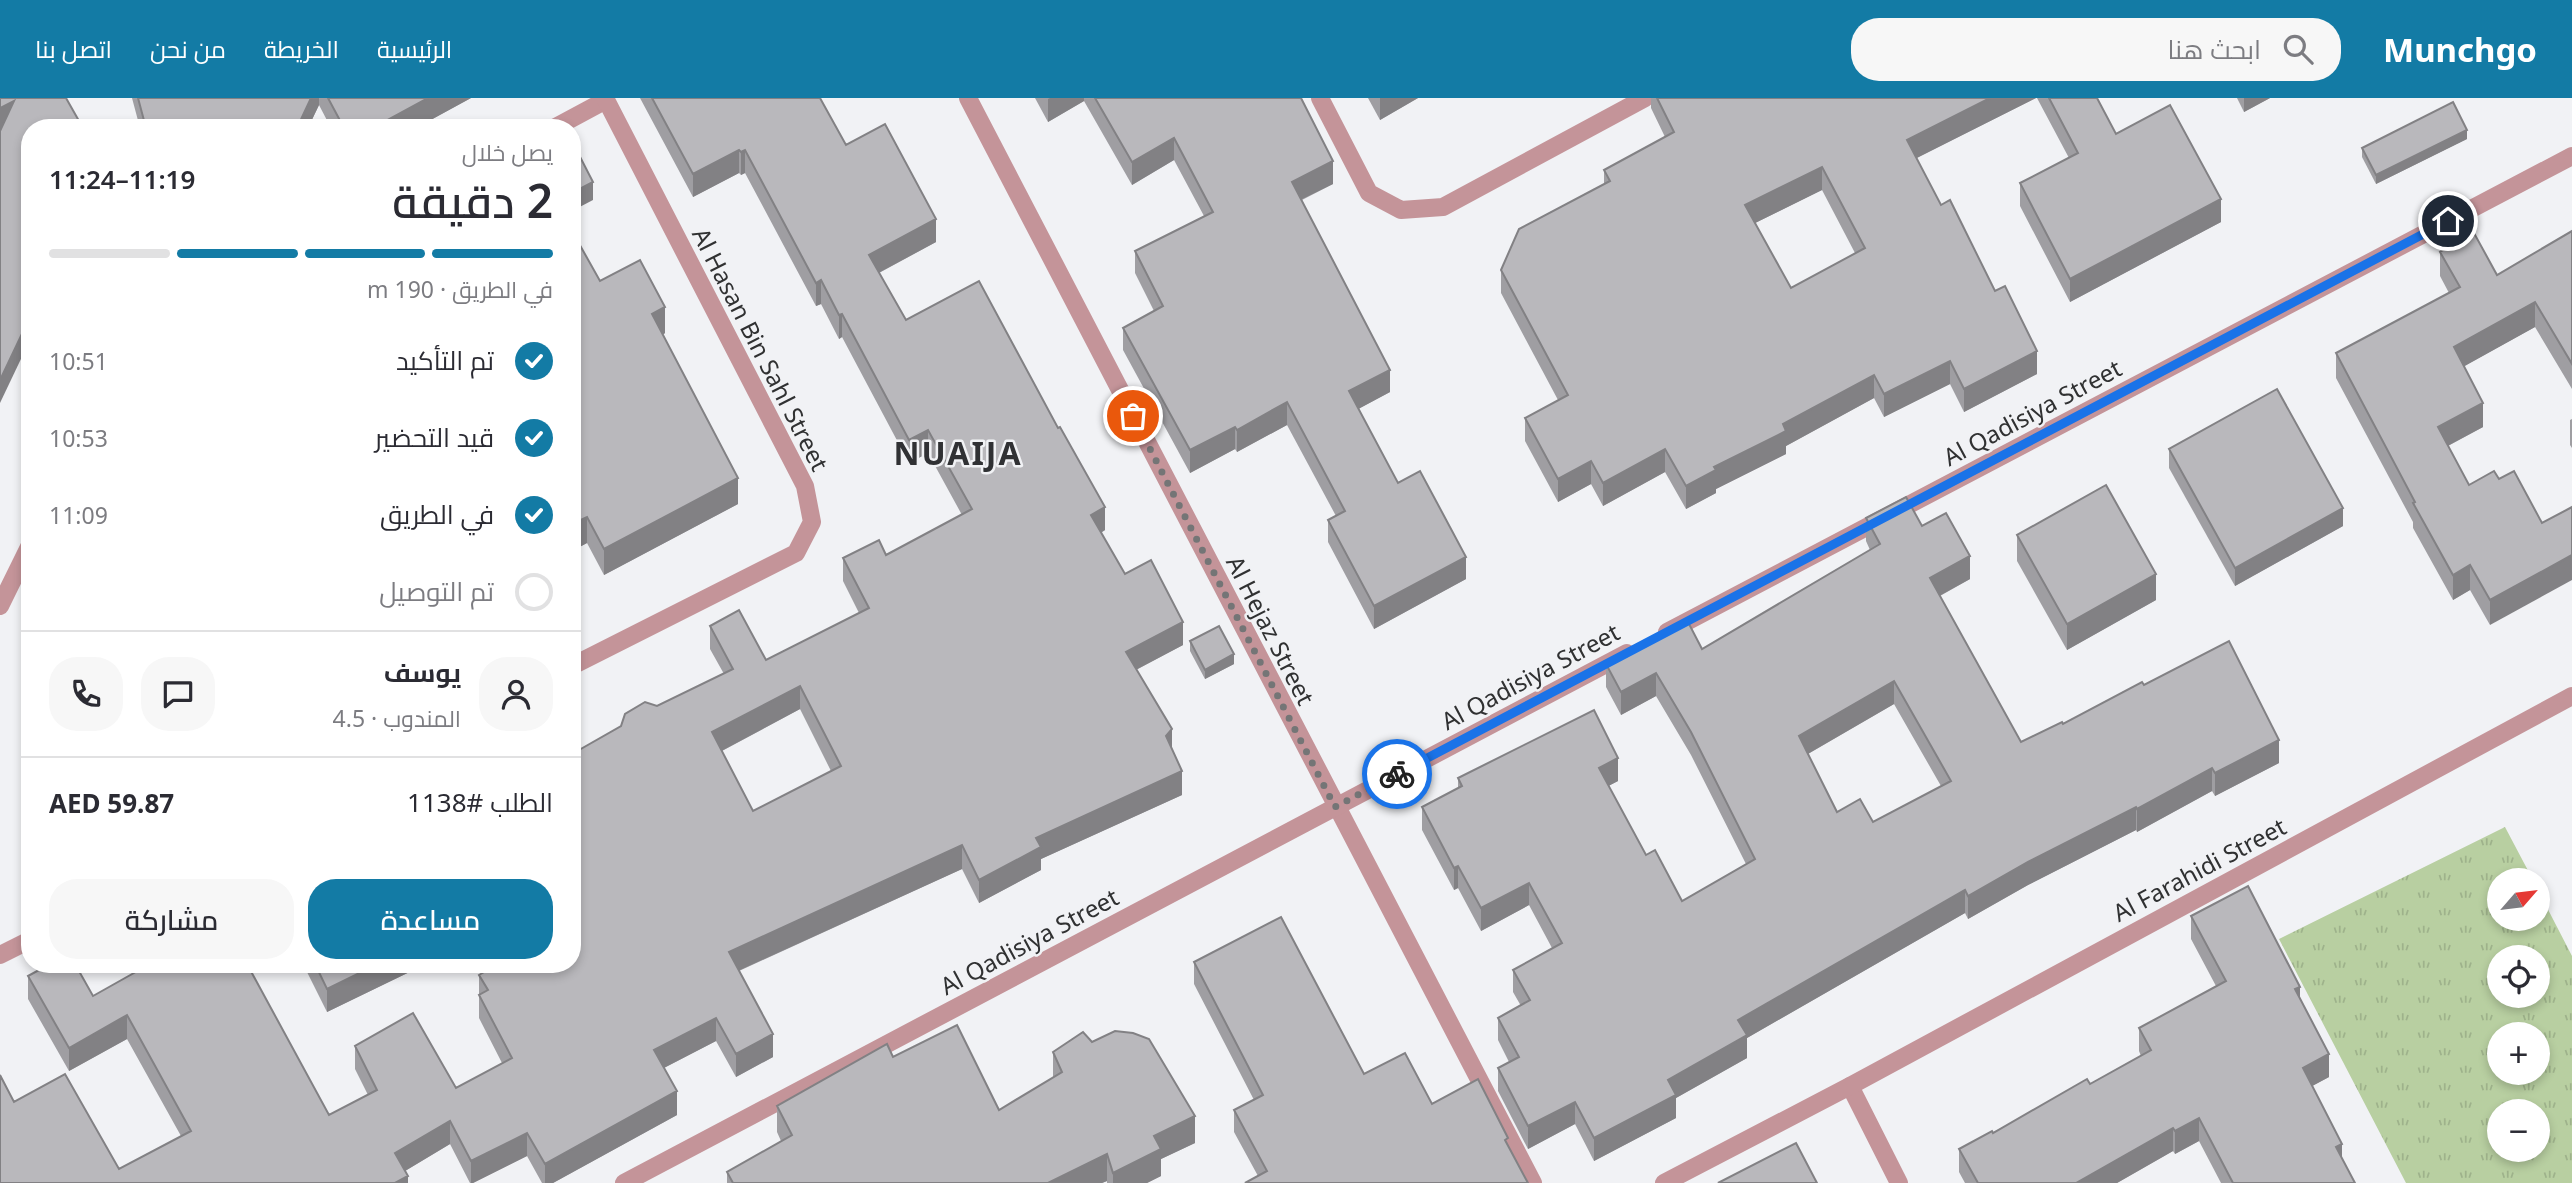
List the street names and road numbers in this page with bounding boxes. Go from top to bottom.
street label: Al Hasan Bin Sahl Street [685,222,837,477]
street label: Al Qadisiya Street [1937,351,2127,473]
street label: Al Hejaz Street [1219,550,1323,711]
street label: Al Qadisiya Street [1435,615,1625,737]
street label: Al Farahidi Street [2107,809,2292,929]
street label: Al Qadisiya Street [934,880,1124,1002]

